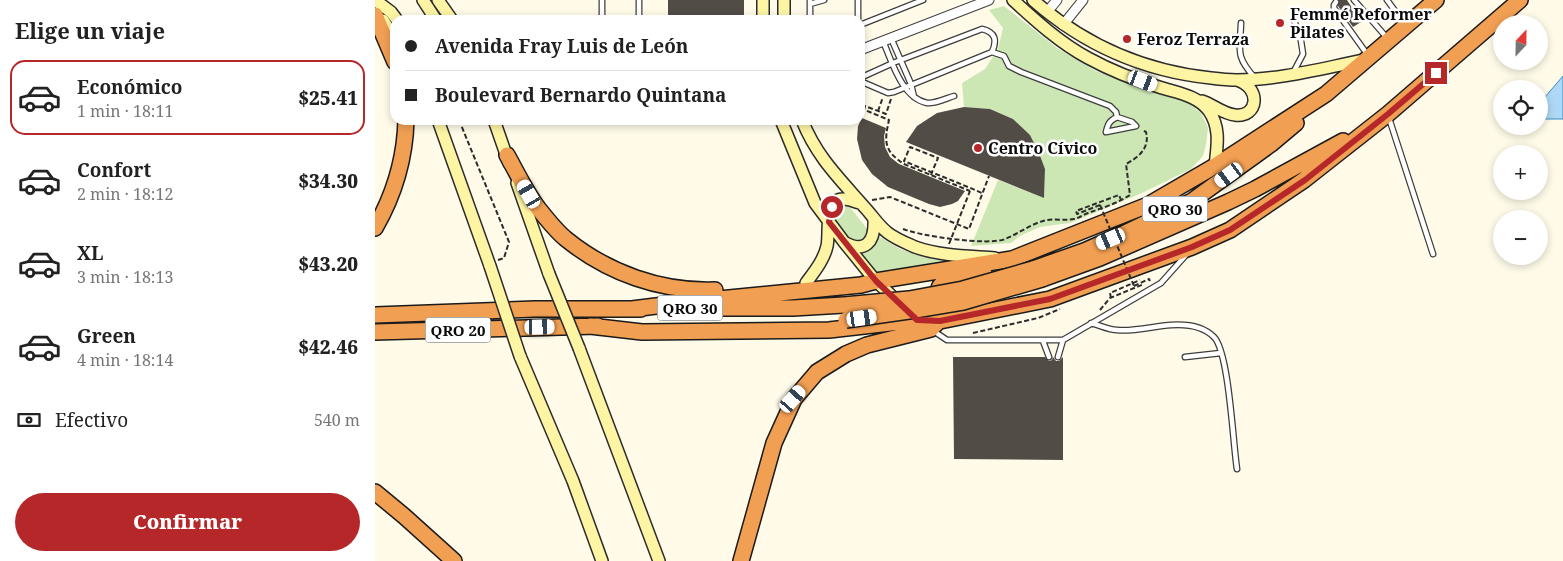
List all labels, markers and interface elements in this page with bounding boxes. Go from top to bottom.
place label: Femmé Reformer Pilates [1290,3,1432,43]
text: Elige un viaje [15,15,165,45]
north arrow [1493,15,1547,70]
map controls [1493,15,1548,265]
marker: Femmé Reformer Pilates [1274,17,1286,29]
place label: Feroz Terraza [1137,28,1250,50]
text: Avenida Fray Luis de León [435,33,689,59]
marker: Feroz Terraza [1121,33,1133,45]
route end [1425,62,1447,84]
car [1126,69,1159,93]
text: Económico [77,74,183,100]
icon: car [17,75,62,120]
button: locate [1493,80,1548,135]
text: Boulevard Bernardo Quintana [435,82,726,108]
text: $25.41 [298,85,358,111]
text: 1 min · 18:11 [77,100,173,122]
place label: Centro Cívico [988,137,1097,159]
marker: Centro Cívico [972,142,984,154]
button: + [1493,145,1548,200]
text: Confort [77,157,151,183]
icon: car [17,158,62,203]
car [1212,160,1245,190]
text: $34.30 [298,168,358,194]
car [515,177,542,211]
text: 2 min · 18:12 [77,183,173,205]
route start [821,196,843,218]
road number: QRO 30 [1143,196,1207,222]
button: − [1493,210,1548,265]
car [1094,226,1127,252]
text: XL [77,240,103,266]
icon: car [17,241,62,286]
text: $43.20 [298,251,358,277]
text: 3 min · 18:13 [77,266,173,288]
road number: QRO 30 [657,296,723,320]
car [846,308,877,328]
road number: QRO 20 [426,318,491,342]
car [524,319,555,335]
text: Green [77,323,136,349]
icon: car [17,324,62,369]
text: $42.46 [298,334,358,360]
text: 4 min · 18:14 [77,349,173,371]
car [777,383,808,415]
icon: cash [15,406,43,434]
text: Efectivo [55,407,128,433]
text: 540 m [314,409,360,431]
button: Confirmar [15,493,360,551]

